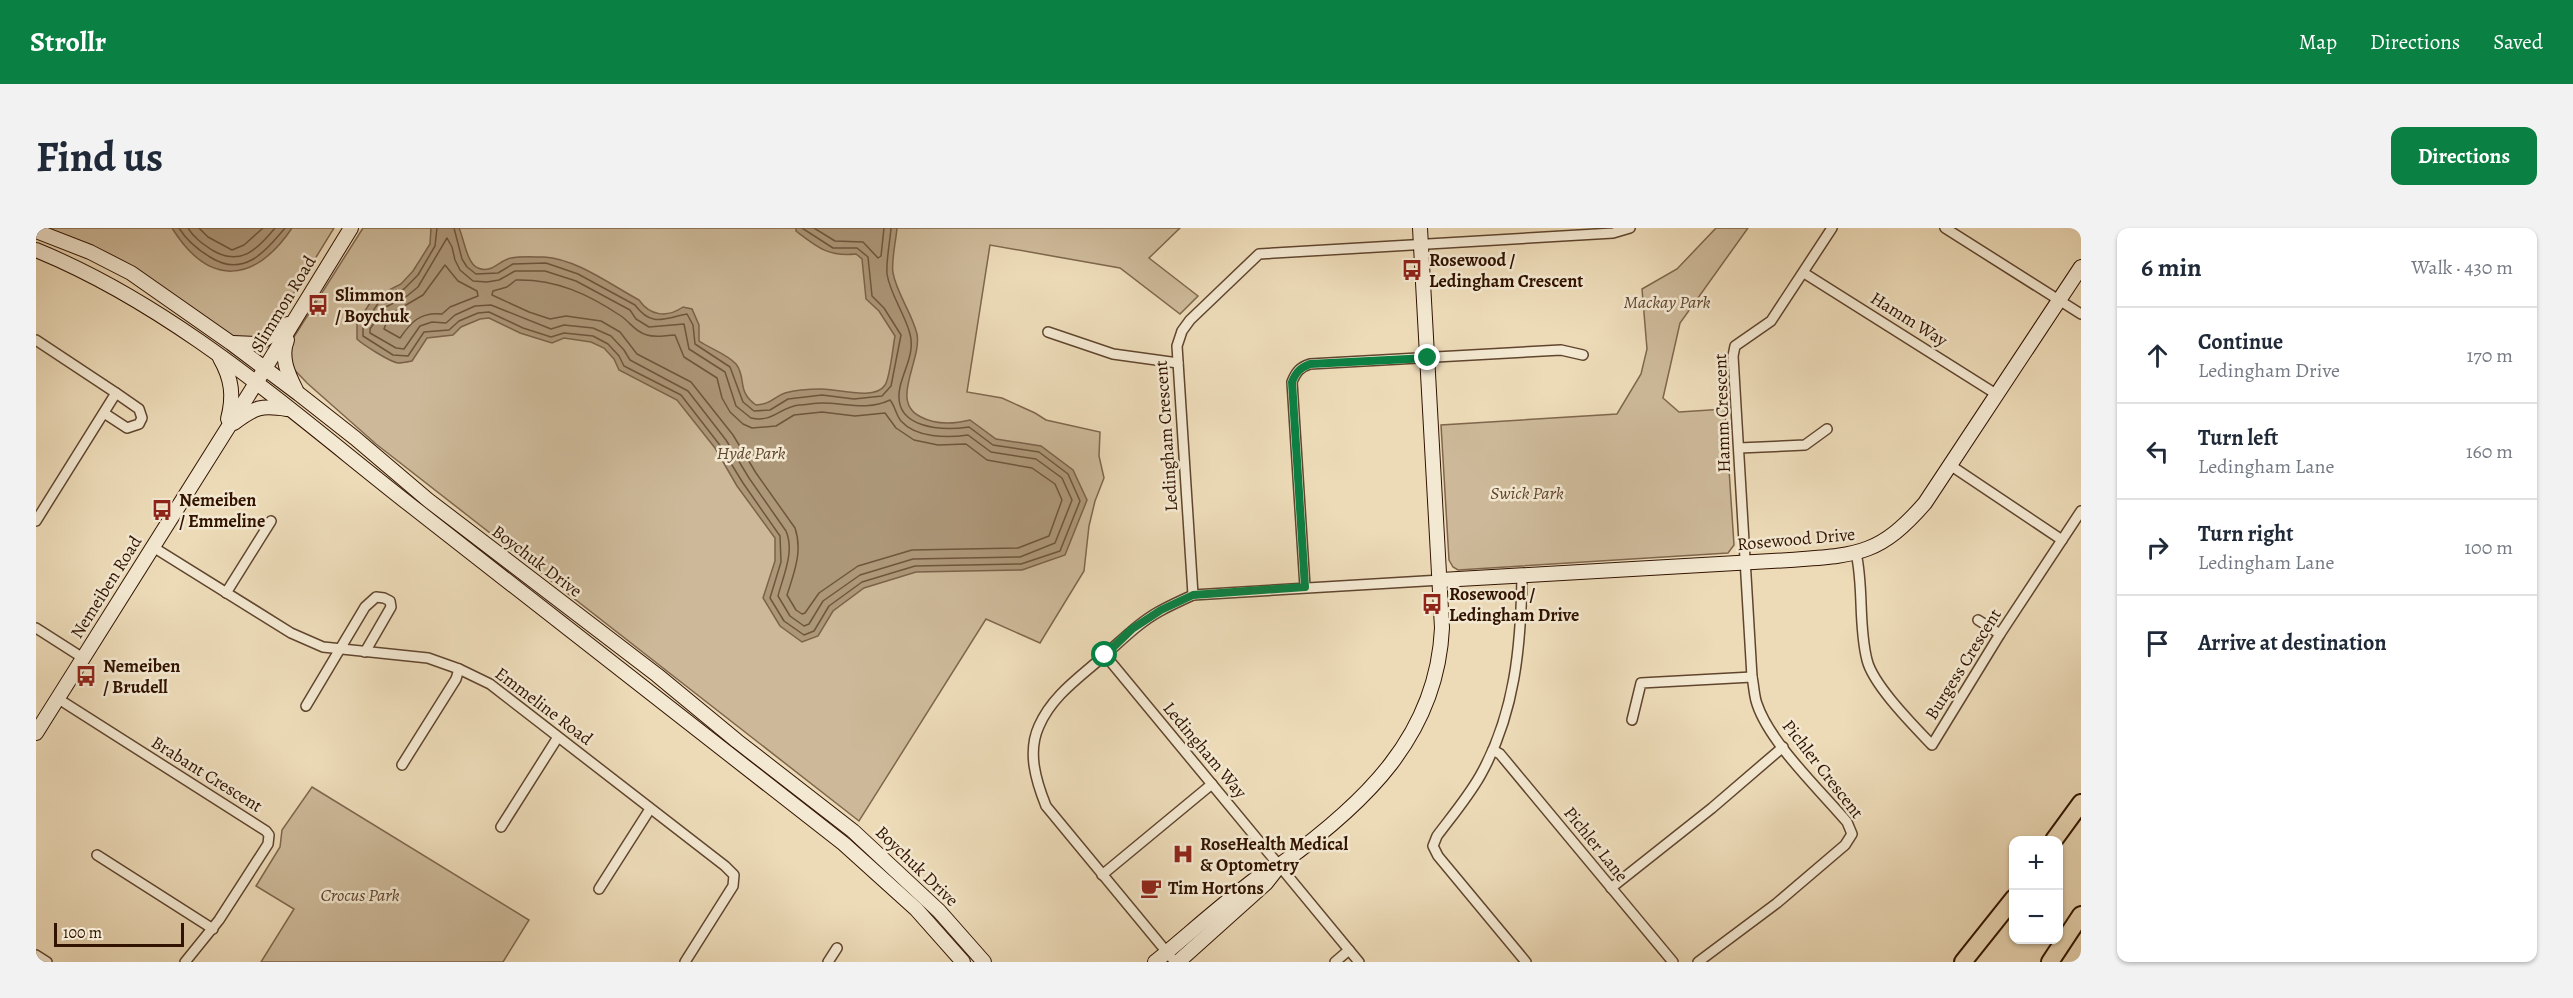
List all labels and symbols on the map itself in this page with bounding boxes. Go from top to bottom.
place label: Rosewood / Ledingham Crescent [1429,248,1583,293]
street label: Slimmon Road [245,251,321,357]
bus stop icon: Rosewood / Ledingham Crescent [1400,258,1424,282]
place label: Slimmon / Boychuk [335,283,410,328]
street label: Hamm Way [1866,286,1953,353]
park label: Mackay Park [1624,290,1710,314]
bus stop icon: Slimmon / Boychuk [306,293,330,317]
route end [1414,344,1440,370]
street label: Hamm Crescent [1708,353,1736,473]
street label: Ledingham Crescent [1149,360,1183,512]
park label: Hyde Park [716,441,786,465]
park label: Swick Park [1490,481,1564,505]
place label: Nemeiben / Emmeline [179,488,265,533]
bus stop icon: Nemeiben / Emmeline [150,498,174,522]
street label: Boychuk Drive [487,519,587,603]
street label: Rosewood Drive [1736,522,1856,556]
street label: Nemeiben Road [65,531,147,643]
place label: Rosewood / Ledingham Drive [1449,582,1579,627]
bus stop icon: Rosewood / Ledingham Drive [1420,592,1444,616]
street label: Burgess Crescent [1919,604,2007,724]
route start [1091,641,1117,667]
place label: Nemeiben / Brudell [103,654,180,699]
street label: Emmeline Road [490,661,598,751]
bus stop icon: Nemeiben / Brudell [74,664,98,688]
street label: Ledingham Way [1158,697,1253,804]
street label: Pichler Crescent [1777,715,1869,823]
street label: Brabant Crescent [147,730,267,818]
street label: Pichler Lane [1558,801,1634,887]
street label: Boychuk Drive [870,820,964,912]
place label: RoseHealth Medical & Optometry [1200,832,1349,877]
hospital icon: RoseHealth Medical & Optometry [1171,842,1195,866]
cafe icon: Tim Hortons [1139,876,1163,900]
place label: Tim Hortons [1168,876,1264,900]
park label: Crocus Park [320,883,400,907]
scale bar [54,920,184,948]

